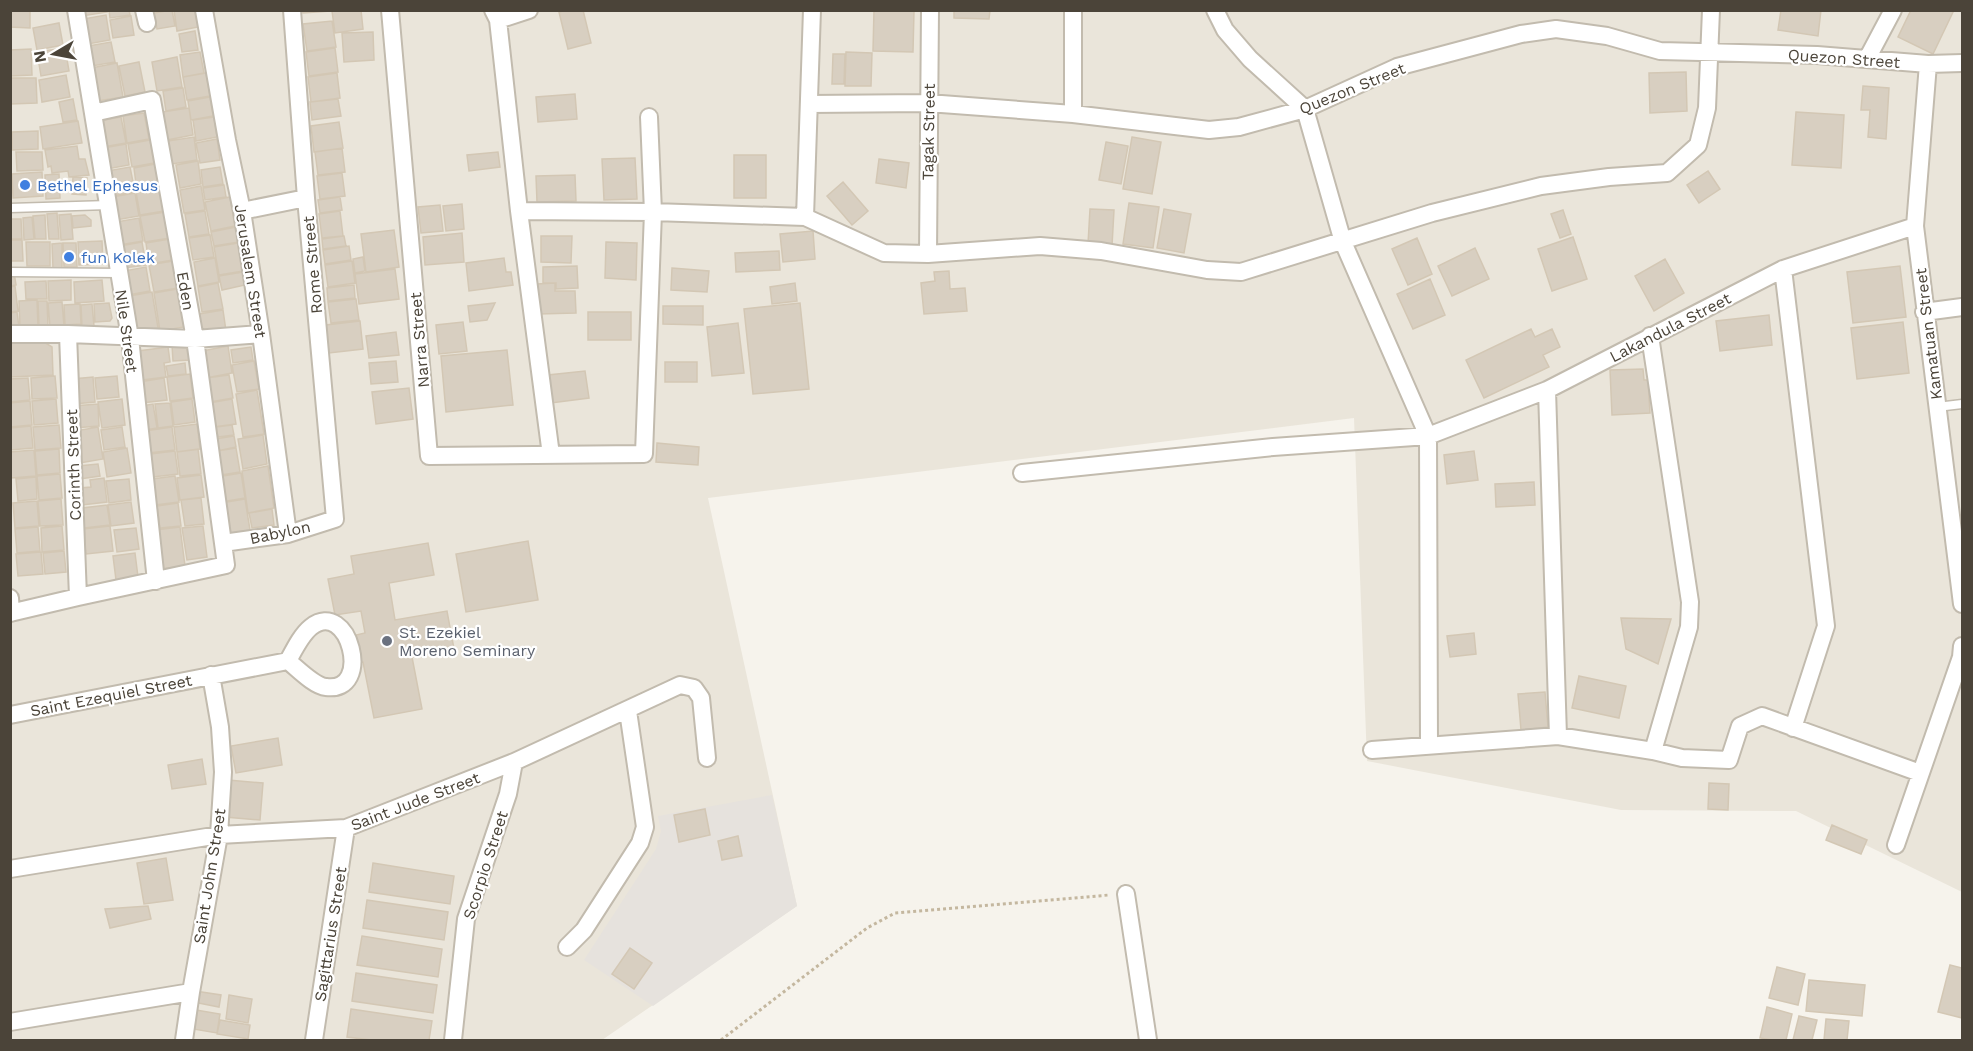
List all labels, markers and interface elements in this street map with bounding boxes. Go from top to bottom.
north arrow [24,24,84,84]
street label: Quezon Street [1787,45,1901,72]
text: N [29,49,50,64]
street label: Quezon Street [1296,58,1408,118]
street label: Tagak Street [918,83,939,181]
place label: Bethel Ephesus [37,176,158,195]
marker: Bethel Ephesus [18,178,32,192]
street label: Jerusalem Street [231,203,270,340]
street label: Rome Street [299,215,326,315]
place label: fun Kolek [81,248,155,267]
marker: fun Kolek [62,250,76,264]
street label: Kamatuan Street [1911,267,1946,401]
street label: Eden [173,270,198,312]
street label: Nile Street [111,288,142,374]
street label: Lakandula Street [1606,289,1734,366]
street label: Narra Street [406,291,433,389]
street label: Corinth Street [62,409,85,521]
street label: Babylon [248,517,312,548]
place label: St. Ezekiel Moreno Seminary [399,623,536,660]
marker: St. Ezekiel Moreno Seminary [380,634,394,648]
street label: Saint Ezequiel Street [29,670,194,721]
street label: Saint Jude Street [348,768,483,835]
street label: Saint John Street [189,807,230,945]
street label: Scorpio Street [459,808,512,922]
street label: Sagittarius Street [310,865,351,1003]

